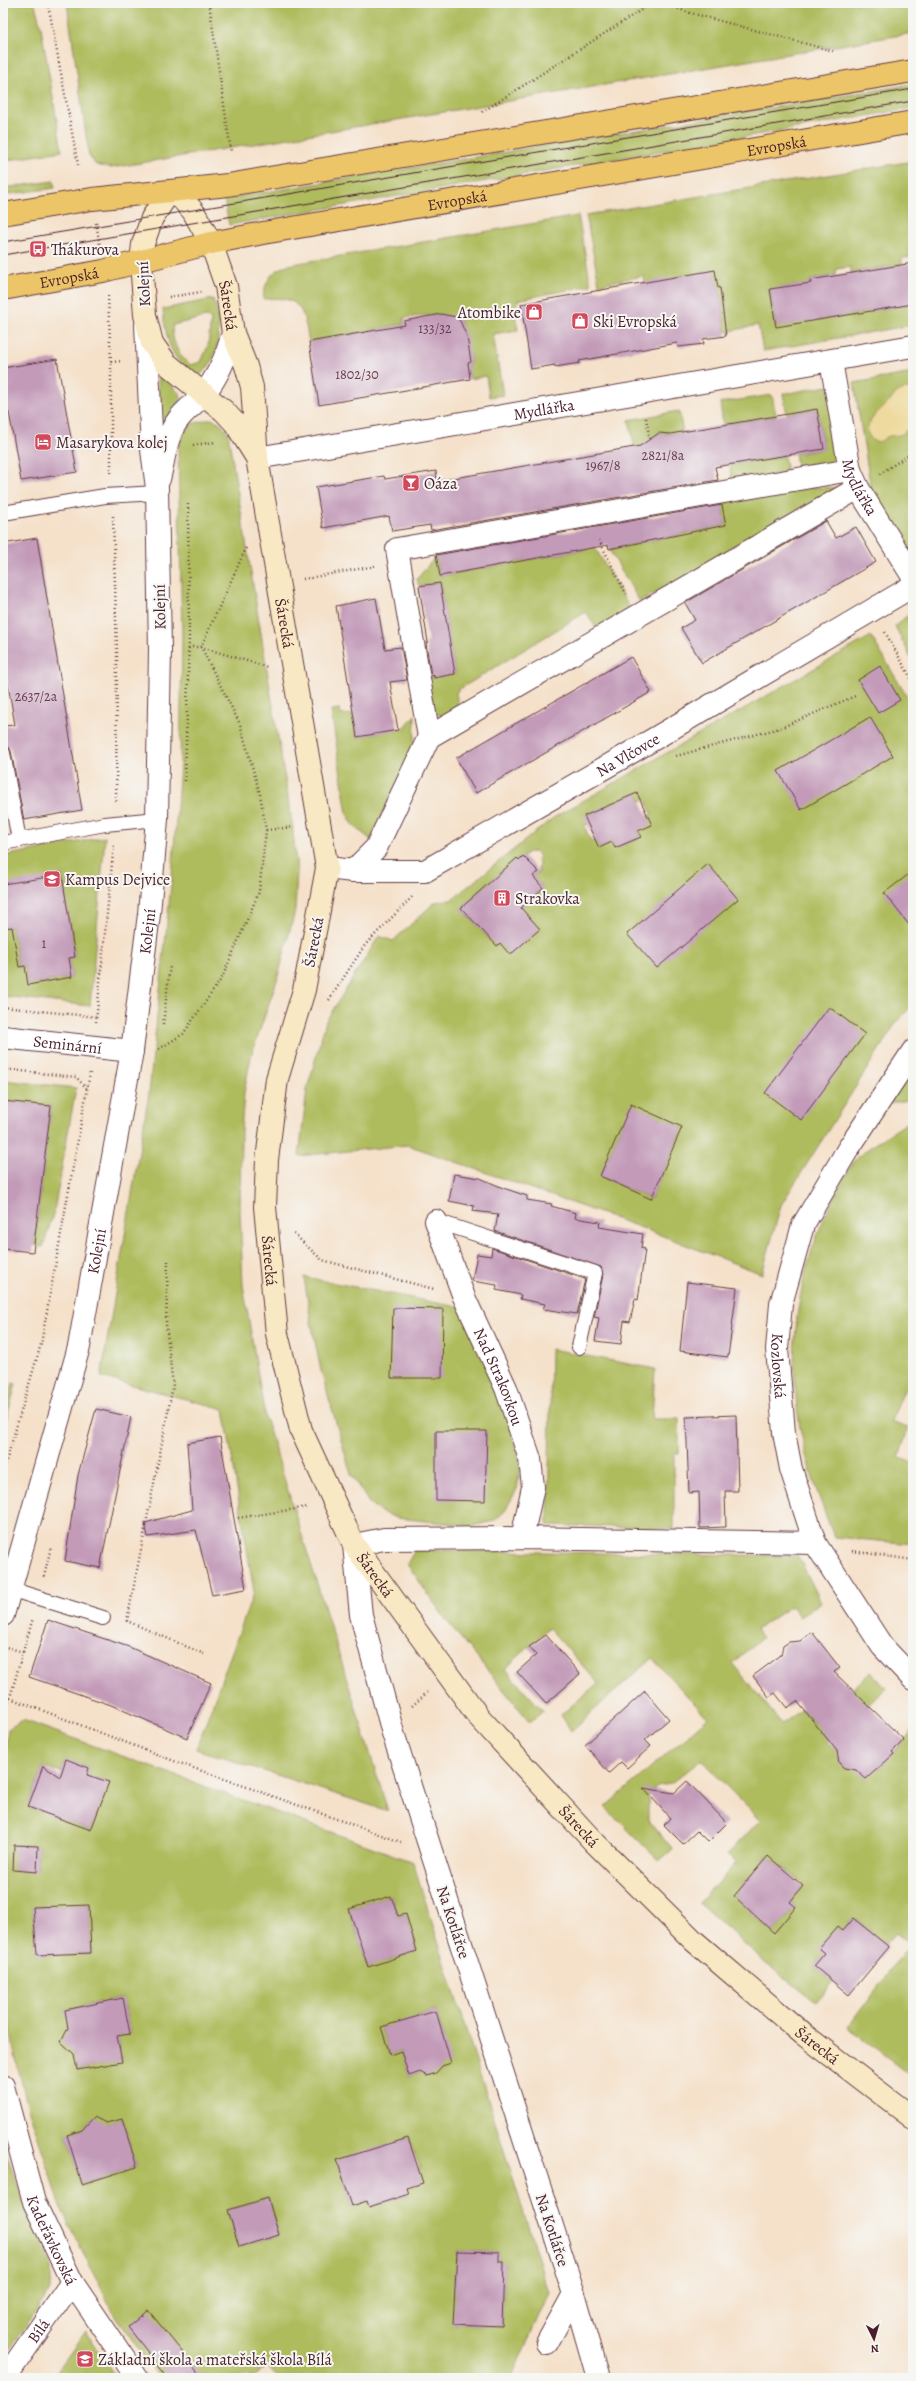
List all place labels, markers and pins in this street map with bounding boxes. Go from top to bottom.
bus stop icon: Thákurova [28,239,48,259]
place label: Thákurova [51,239,119,261]
place label: Atombike [457,302,521,324]
shop icon: Atombike [524,302,544,322]
shop icon: Ski Evropská [570,311,590,331]
place label: Ski Evropská [593,311,677,333]
hotel icon: Masarykova kolej [33,432,53,452]
place label: Masarykova kolej [56,432,168,454]
bar icon: Oáza [401,473,421,493]
place label: Oáza [424,473,458,495]
school or university icon: Kampus Dejvice [42,869,62,889]
place label: Kampus Dejvice [65,869,170,891]
building icon: Strakovka [492,888,512,908]
place label: Strakovka [515,888,580,910]
school or university icon: Základní škola a mateřská škola Bílá [75,2349,95,2369]
place label: Základní škola a mateřská škola Bílá [98,2349,332,2371]

